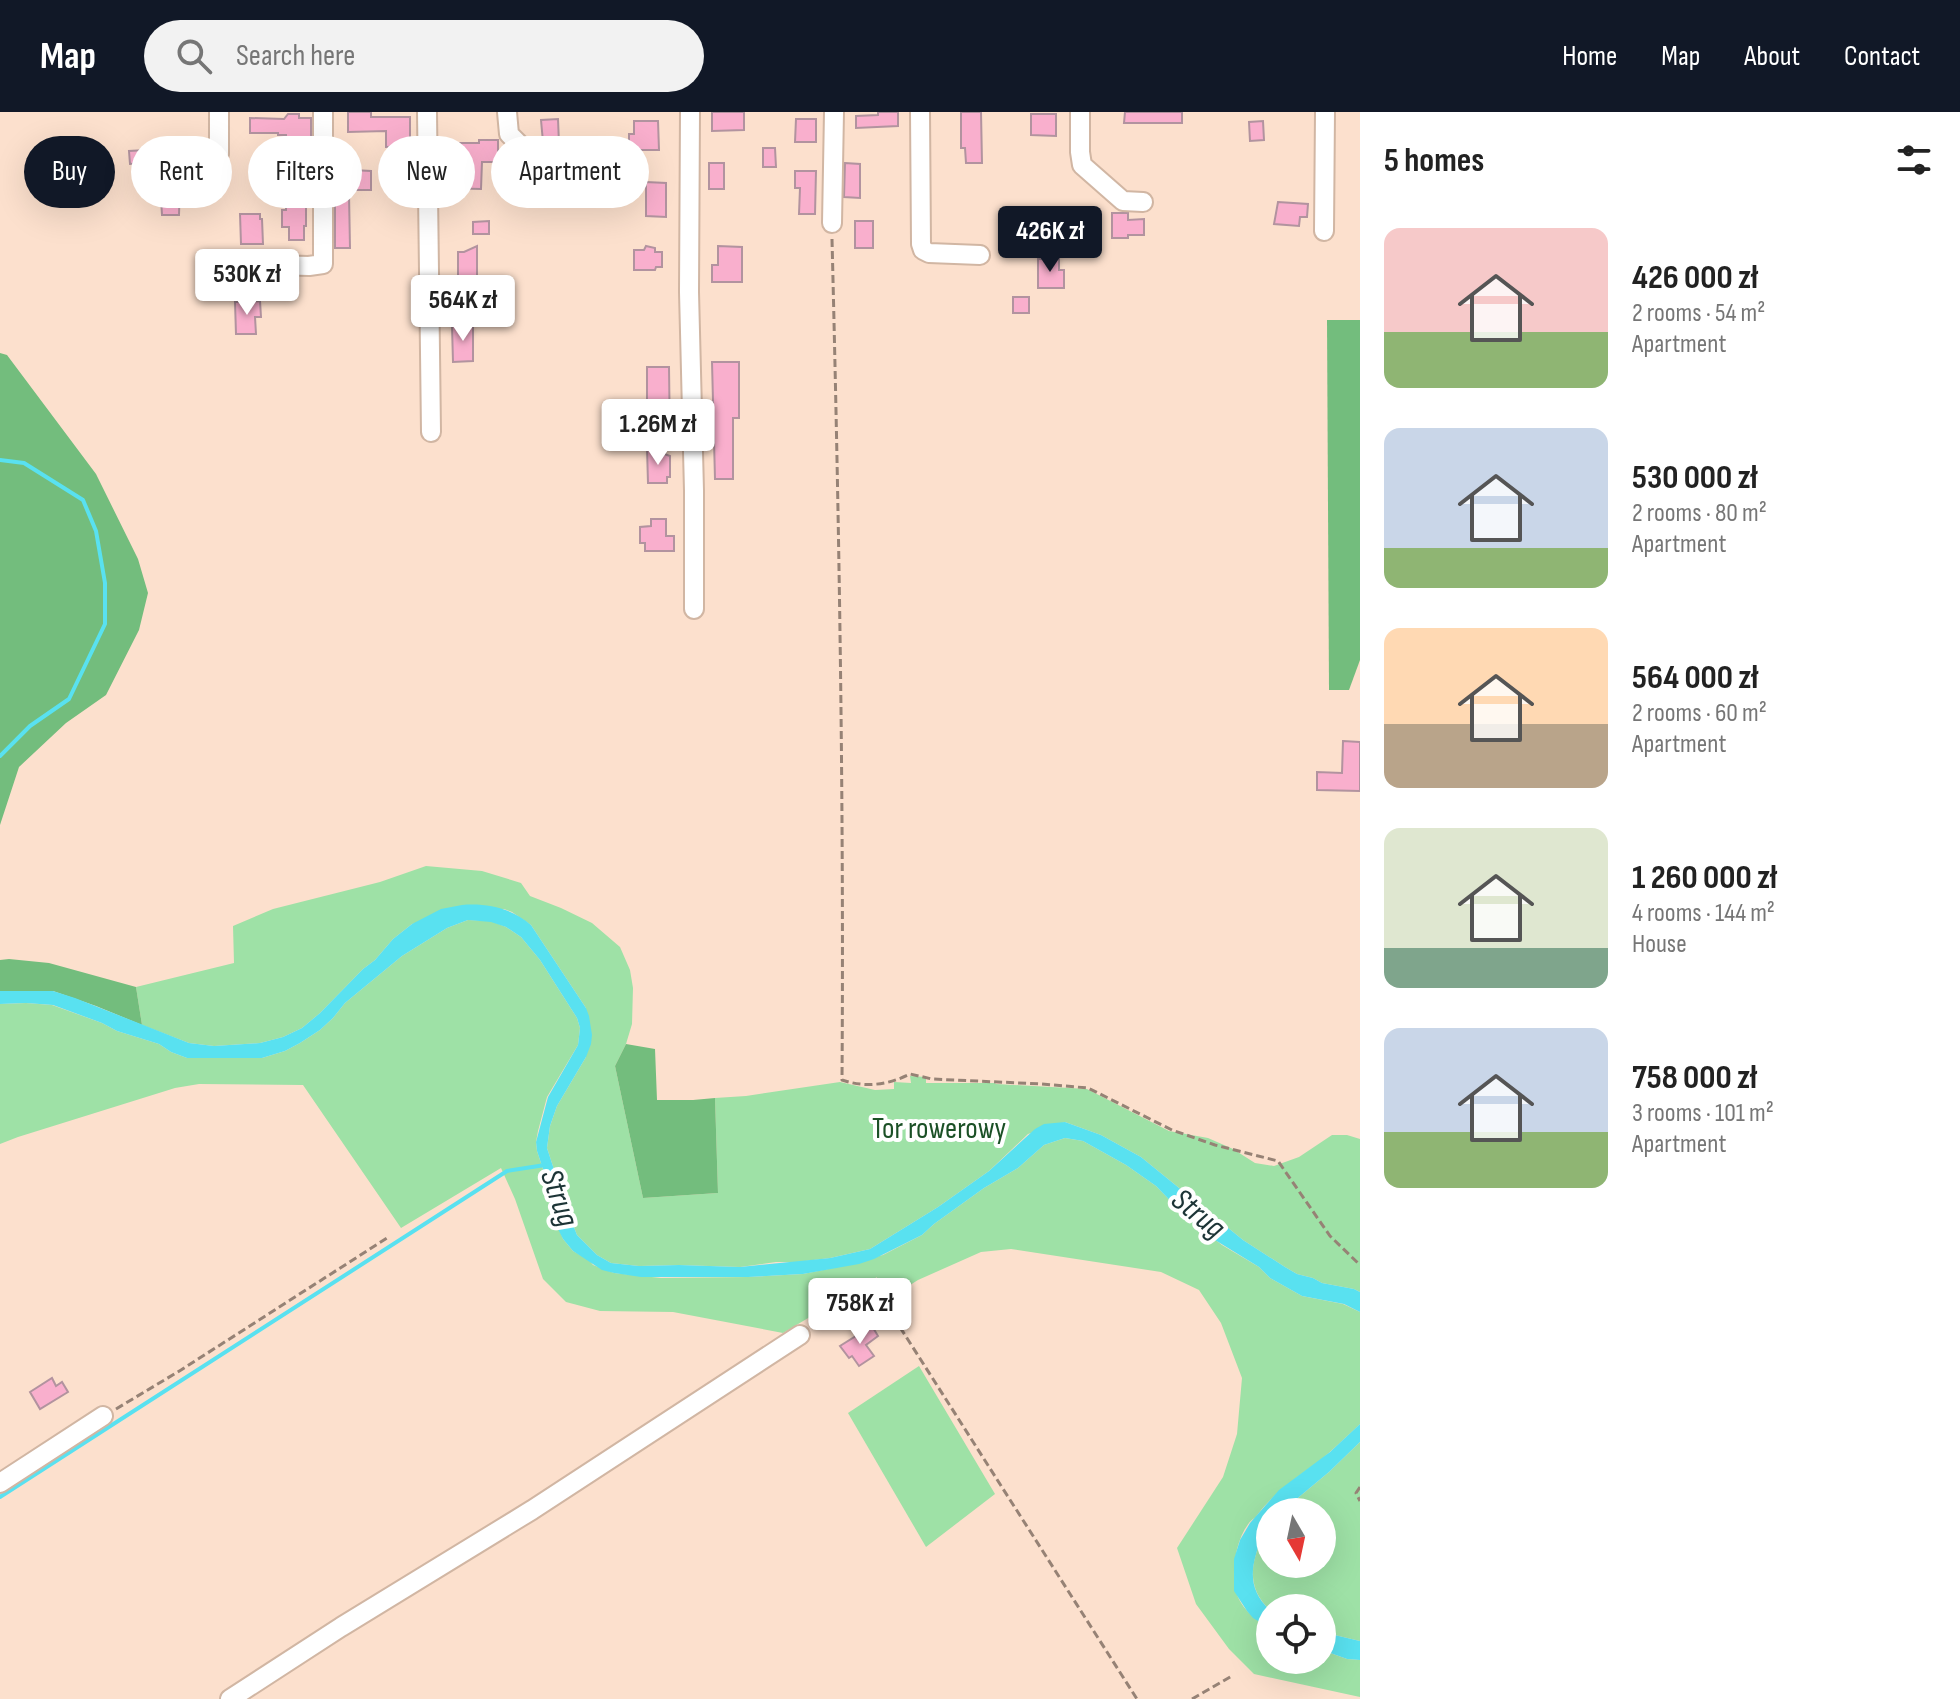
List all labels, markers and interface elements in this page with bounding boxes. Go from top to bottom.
search box [144,20,704,92]
text: Map [40,34,96,79]
icon: search [172,34,216,78]
text: Search here [236,38,355,74]
text: Home [1562,40,1617,73]
text: Map [1661,40,1700,73]
text: About [1744,40,1800,73]
text: Contact [1844,40,1920,73]
chip: Buy [24,136,115,208]
chip: Rent [131,136,232,208]
chip: Filters [248,136,362,208]
chip: New [378,136,475,208]
chip: Apartment [491,136,649,208]
icon: filters [1892,138,1936,182]
text: 5 homes [1384,140,1484,181]
pin: 426K zł [976,206,1124,274]
text: 426K zł [1016,216,1084,247]
pin: 530K zł [173,249,321,317]
text: 426 000 zł [1632,257,1758,298]
text: 530K zł [213,259,281,290]
icon: home [1448,260,1544,356]
pin: 564K zł [389,275,537,343]
text: 564K zł [429,285,497,316]
text: 2 rooms · 54 m² [1632,298,1765,329]
text: Apartment [1632,329,1726,360]
pin: 1.26M zł [575,399,741,467]
text: 1.26M zł [620,409,696,440]
text: 530 000 zł [1632,457,1758,498]
icon: home [1448,460,1544,556]
text: 2 rooms · 80 m² [1632,498,1767,529]
text: Apartment [1632,529,1726,560]
text: 564 000 zł [1632,657,1758,698]
icon: home [1448,660,1544,756]
text: 2 rooms · 60 m² [1632,698,1767,729]
text: Apartment [1632,729,1726,760]
text: 1 260 000 zł [1632,857,1777,898]
icon: home [1448,860,1544,956]
text: 4 rooms · 144 m² [1632,898,1775,929]
text: House [1632,929,1687,960]
text: 758 000 zł [1632,1057,1757,1098]
icon: home [1448,1060,1544,1156]
text: 3 rooms · 101 m² [1632,1098,1774,1129]
park label: Tor rowerowy [872,1111,1006,1147]
text: Apartment [1632,1129,1726,1160]
water label: Strug [531,1164,587,1232]
water label: Strug [1163,1181,1233,1247]
pin: 758K zł [786,1278,934,1346]
text: 758K zł [826,1288,894,1319]
north arrow [1256,1498,1336,1578]
map controls [1256,1498,1336,1674]
button: locate [1256,1594,1336,1674]

